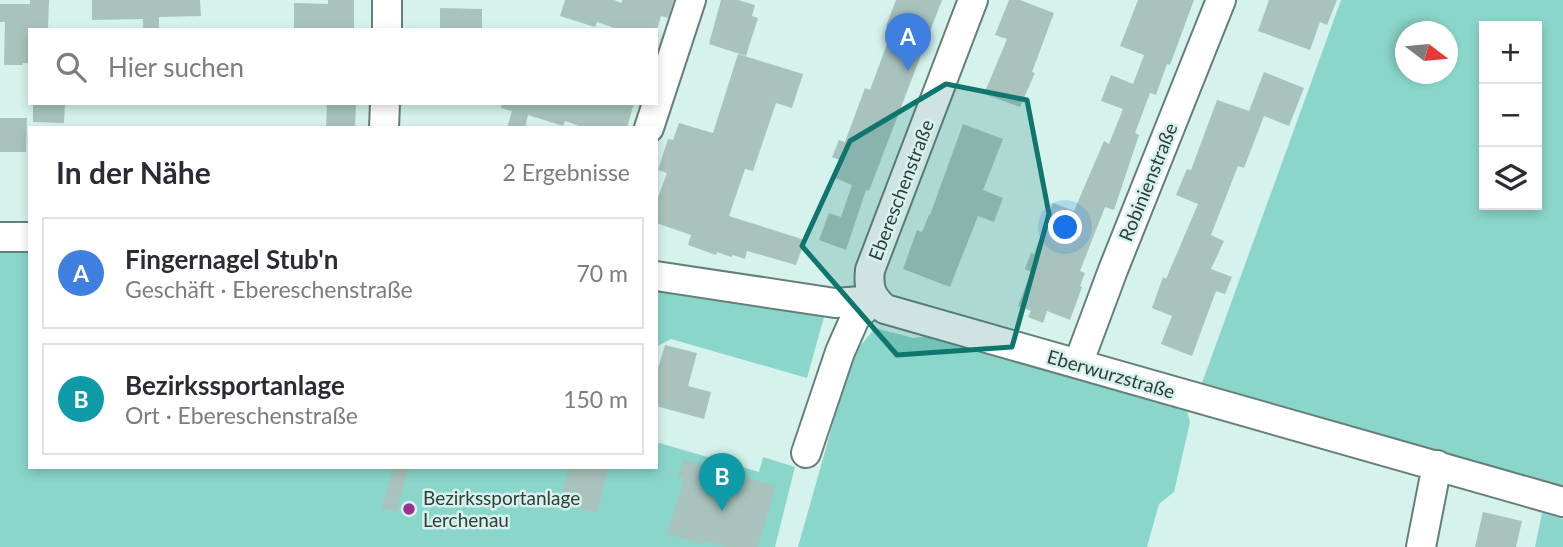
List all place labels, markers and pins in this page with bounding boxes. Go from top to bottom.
pin: A [885,13,931,71]
pin: B [699,453,745,511]
place label: Bezirkssportanlage Lerchenau [423,486,580,531]
marker: Bezirkssportanlage Lerchenau [401,501,417,517]

